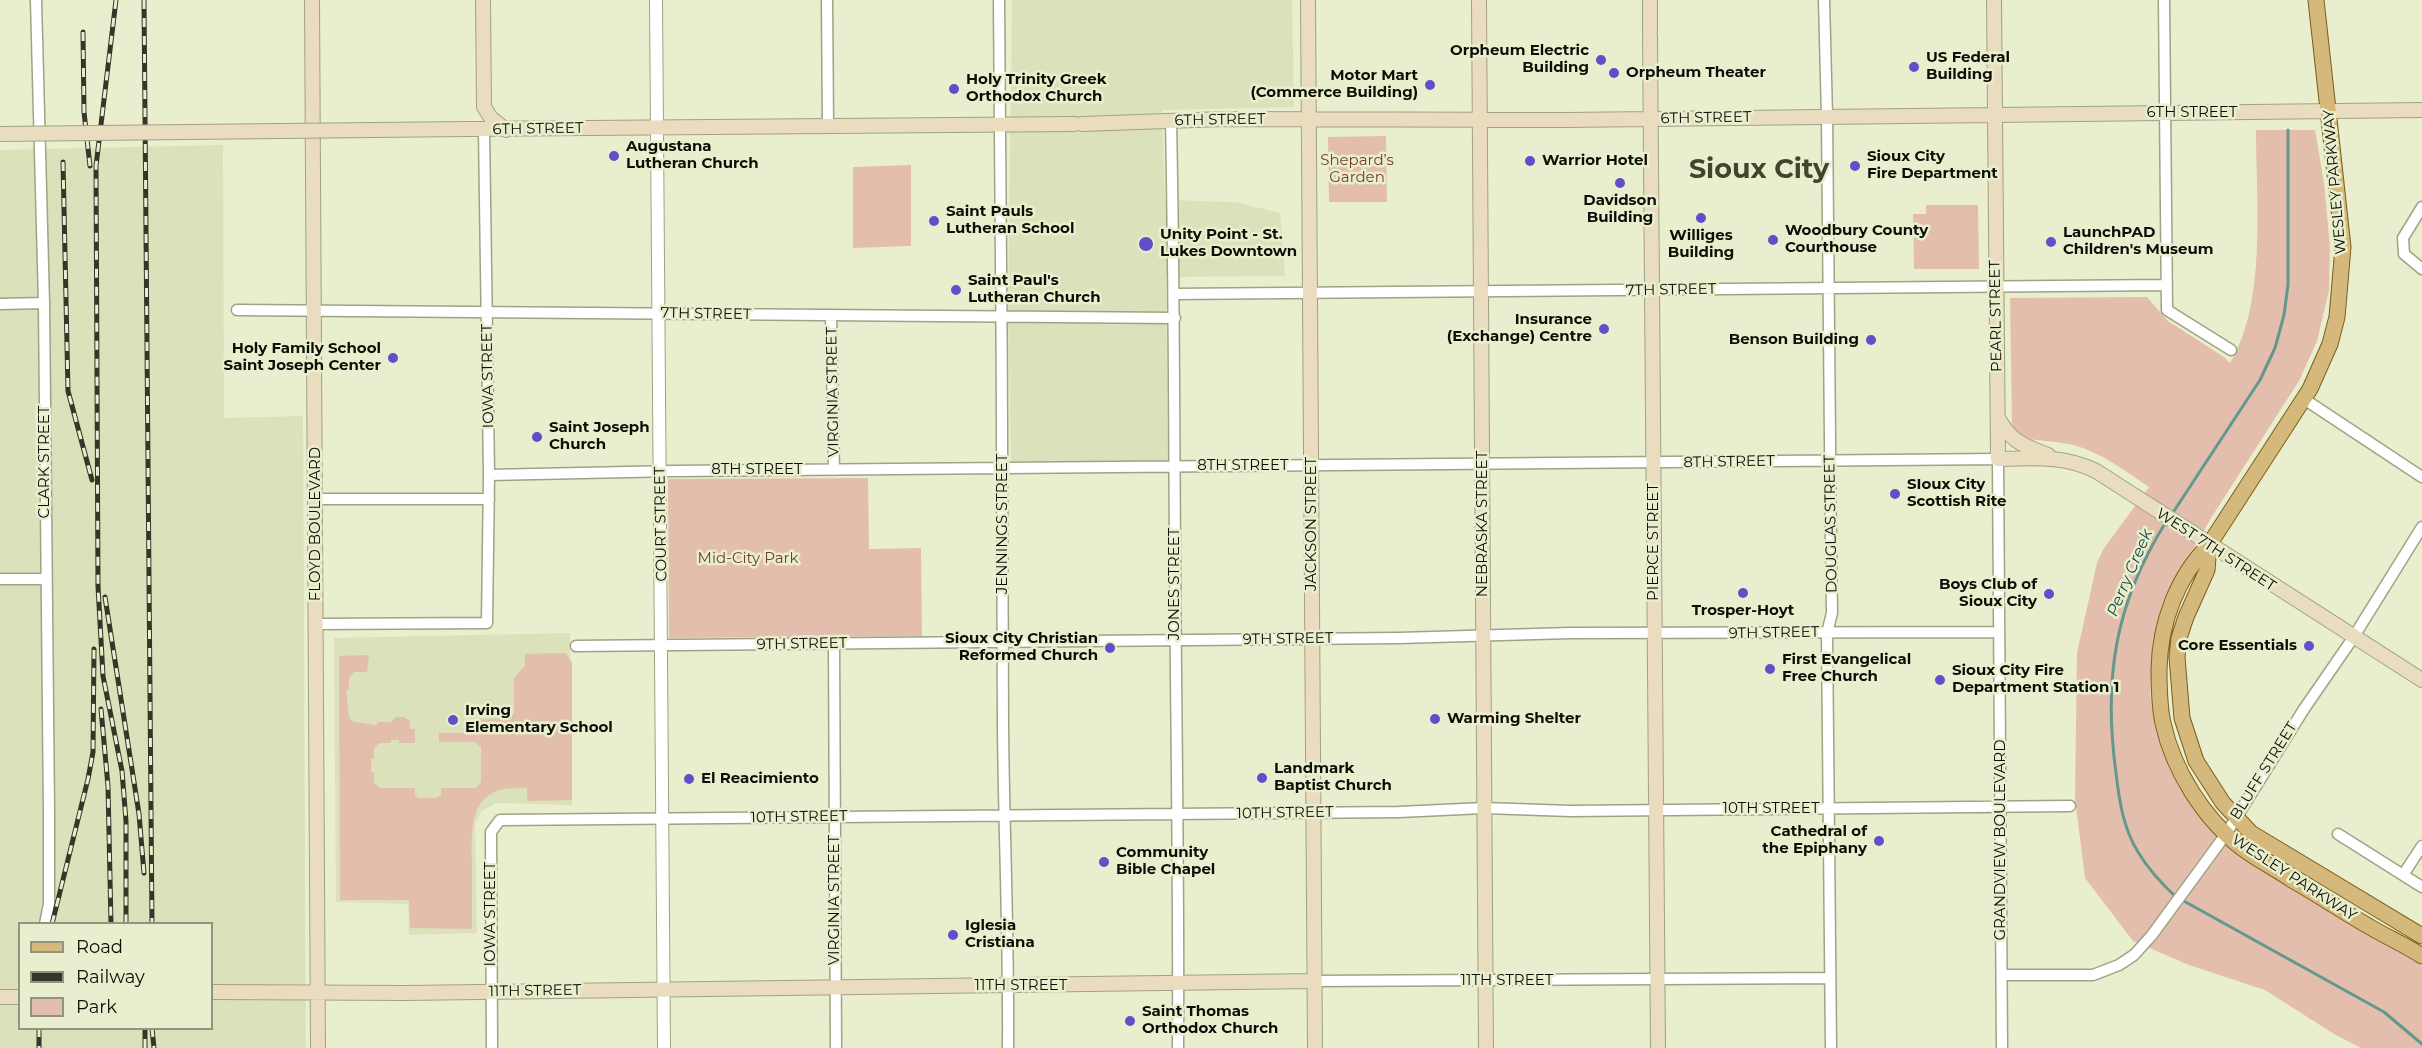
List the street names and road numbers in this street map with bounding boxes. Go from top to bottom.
street label: 6TH STREET [2147,104,2237,122]
street label: 6TH STREET [1660,108,1752,128]
street label: WESLEY PARKWAY [2320,109,2350,255]
street label: 6TH STREET [1174,110,1266,130]
street label: 6TH STREET [492,119,584,139]
street label: PEARL STREET [1986,260,2006,372]
street label: 7TH STREET [1625,280,1717,300]
street label: 7TH STREET [660,304,752,324]
street label: IOWA STREET [478,323,498,429]
street label: VIRGINIA STREET [823,327,843,457]
street label: CLARK STREET [36,406,54,518]
street label: FLOYD BOULEVARD [307,447,325,601]
street label: NEBRASKA STREET [1474,451,1492,597]
street label: 8TH STREET [1683,452,1775,472]
street label: JENNINGS STREET [994,454,1012,594]
street label: DOUGLAS STREET [1821,455,1841,593]
street label: 8TH STREET [1197,457,1289,475]
street label: JACKSON STREET [1303,457,1321,591]
street label: 8TH STREET [711,461,803,479]
street label: COURT STREET [651,466,671,582]
street label: PIERCE STREET [1645,483,1663,601]
street label: WEST 7TH STREET [2153,505,2279,595]
street label: JONES STREET [1166,528,1184,640]
street label: 9TH STREET [1728,623,1820,643]
street label: 9TH STREET [1242,629,1334,649]
street label: 9TH STREET [756,634,848,654]
street label: BLUFF STREET [2227,719,2301,823]
street label: GRANDVIEW BOULEVARD [1992,739,2010,941]
street label: 10TH STREET [1723,800,1819,818]
street label: 10TH STREET [1236,803,1334,823]
street label: 10TH STREET [750,807,848,827]
street label: WESLEY PARKWAY [2228,831,2360,925]
street label: VIRGINIA STREET [826,835,844,965]
street label: IOWA STREET [482,862,500,966]
street label: 11TH STREET [1461,972,1553,990]
street label: 11TH STREET [975,977,1067,995]
street label: 11TH STREET [488,981,582,1001]

